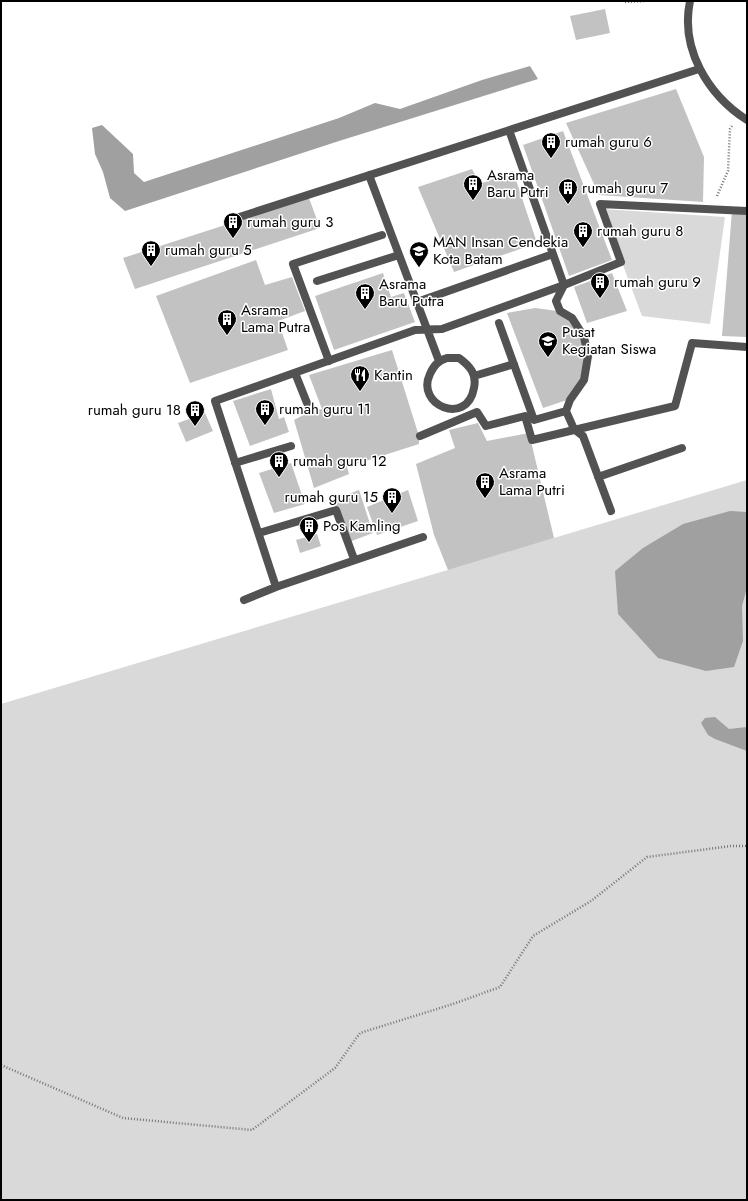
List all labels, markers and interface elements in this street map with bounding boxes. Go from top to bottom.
building icon: rumah guru 6 [540,131,562,159]
place label: rumah guru 6 [565,131,652,153]
place label: Asrama Baru Putri [487,164,549,203]
building icon: Asrama Baru Putri [462,173,484,201]
building icon: rumah guru 7 [557,177,579,205]
place label: rumah guru 7 [582,177,668,199]
building icon: rumah guru 3 [222,211,244,239]
place label: rumah guru 3 [247,211,333,233]
building icon: rumah guru 8 [572,220,594,248]
place label: rumah guru 8 [597,220,683,242]
place label: MAN Insan Cendekia Kota Batam [433,231,568,270]
building icon: rumah guru 5 [140,239,162,267]
place label: rumah guru 5 [165,239,252,261]
school or university icon: MAN Insan Cendekia Kota Batam [408,240,430,268]
building icon: rumah guru 9 [589,271,611,299]
place label: rumah guru 9 [614,271,701,293]
place label: Asrama Baru Putra [379,273,444,312]
building icon: Asrama Baru Putra [354,282,376,310]
place label: Asrama Lama Putra [241,299,310,338]
building icon: Asrama Lama Putra [216,308,238,336]
place label: Pusat Kegiatan Siswa [562,321,656,360]
school or university icon: Pusat Kegiatan Siswa [537,330,559,358]
restaurant icon: Kantin [349,364,371,392]
place label: Kantin [374,364,413,386]
building icon: rumah guru 11 [254,398,276,426]
place label: rumah guru 11 [279,398,371,420]
place label: rumah guru 18 [88,399,181,421]
building icon: rumah guru 18 [184,399,206,427]
building icon: rumah guru 12 [268,450,290,478]
place label: rumah guru 12 [293,450,387,472]
place label: Asrama Lama Putri [499,462,565,501]
building icon: Asrama Lama Putri [474,471,496,499]
place label: rumah guru 15 [285,486,378,508]
building icon: rumah guru 15 [381,486,403,514]
building icon: Pos Kamling [298,515,320,543]
place label: Pos Kamling [323,515,401,537]

